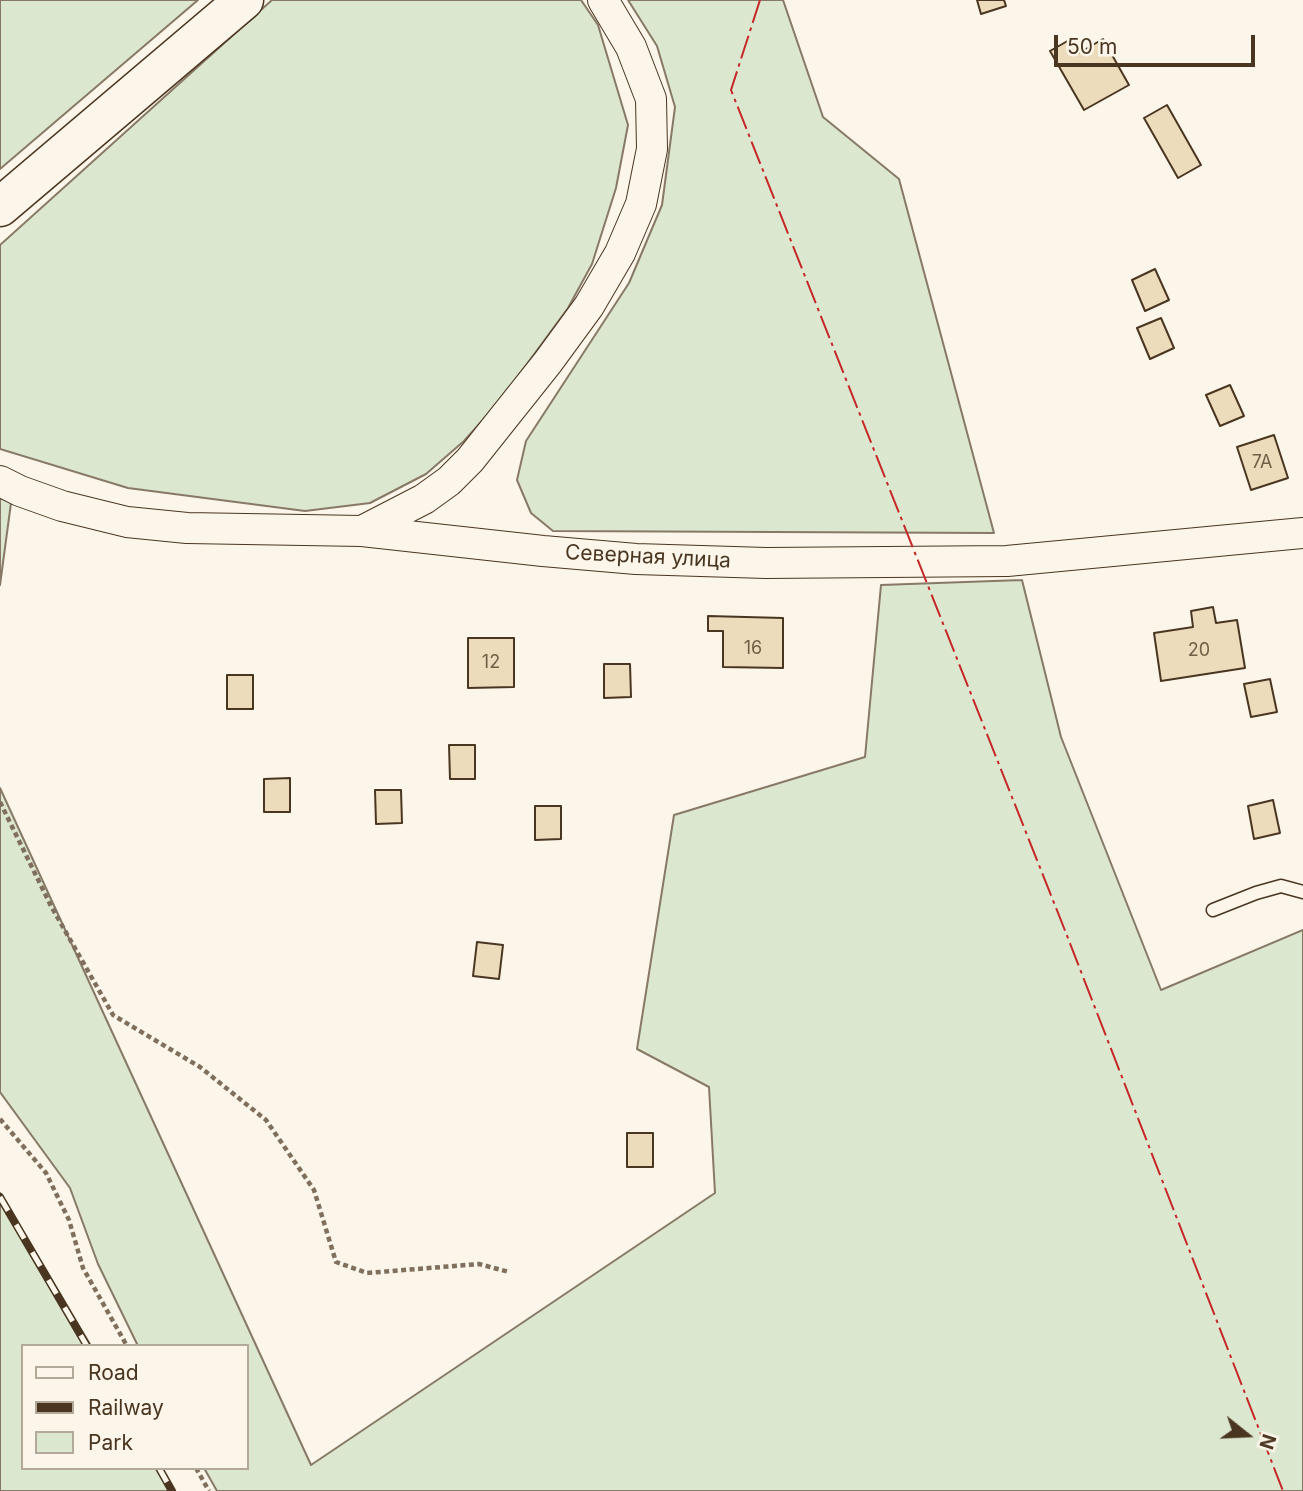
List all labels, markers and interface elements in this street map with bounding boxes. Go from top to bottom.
scale bar [1058,21,1259,65]
text: 50 m [1067,34,1117,59]
house number: 7А [1252,452,1272,474]
street label: Северная улица [564,540,732,574]
house number: 16 [744,638,762,660]
house number: 20 [1188,640,1210,662]
house number: 12 [482,652,500,674]
legend [21,1344,248,1470]
text: Road [88,1360,139,1385]
text: Railway [88,1395,164,1420]
north arrow [1212,1400,1282,1470]
text: Park [88,1430,133,1455]
text: N [1254,1431,1281,1452]

